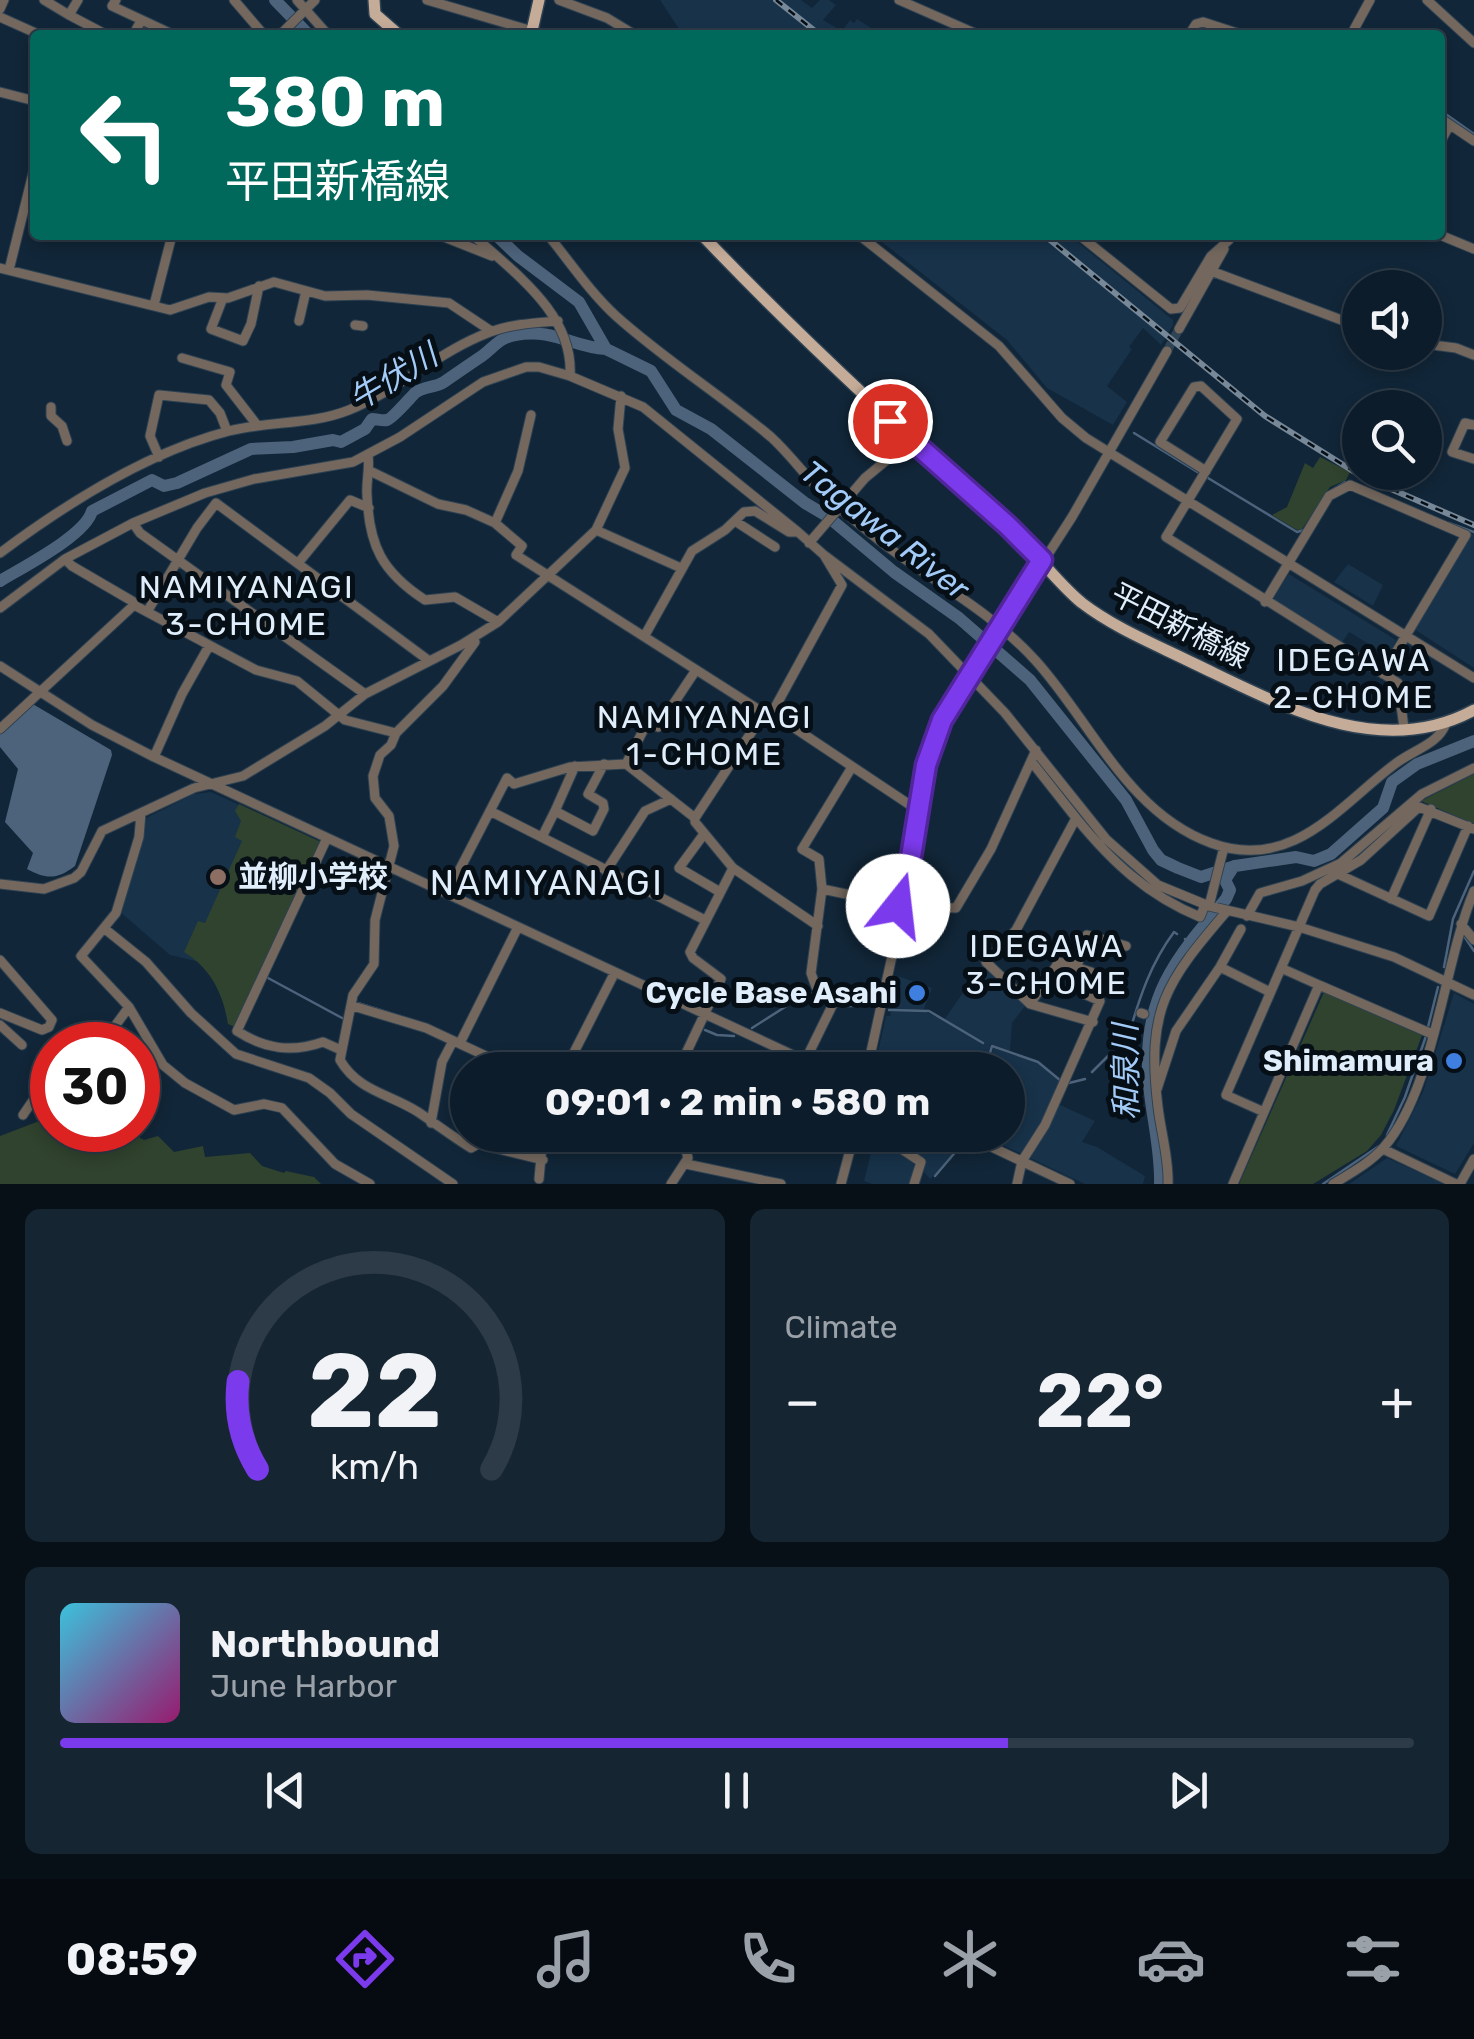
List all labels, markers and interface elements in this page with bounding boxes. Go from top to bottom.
text: 380 m [225,61,445,144]
icon: left [60,70,190,200]
text: 平田新橋線 [225,155,450,208]
map controls [1342,270,1442,490]
button: sound [1342,270,1442,370]
water label: 牛伏川 [342,334,446,418]
pin [848,379,933,464]
button: search [1342,390,1442,490]
icon: arrive [863,394,918,449]
water label: Tagawa River [793,452,978,609]
district label: NAMIYANAGI 3-CHOME [139,568,355,643]
street label: 平田新橋線 [1105,576,1255,676]
district label: IDEGAWA 2-CHOME [1273,641,1435,716]
district label: NAMIYANAGI 1-CHOME [597,698,813,773]
position arrow [846,854,950,958]
place label: 並柳小学校 [238,859,388,895]
district label: NAMIYANAGI [430,862,664,904]
marker: 並柳小学校 [207,866,229,888]
district label: IDEGAWA 3-CHOME [966,927,1128,1002]
place label: Cycle Base Asahi [645,975,897,1011]
marker: Cycle Base Asahi [906,982,928,1004]
water label: 和泉川 [1106,1021,1146,1120]
speed limit sign: 30 [30,1022,160,1152]
place label: Shimamura [1263,1043,1434,1079]
marker: Shimamura [1443,1050,1465,1072]
text: 09:01 · 2 min · 580 m [545,1079,930,1125]
text: Climate [785,1308,898,1346]
text: 22 [307,1330,442,1453]
text: 22° [1036,1357,1164,1446]
text: − [785,1369,820,1434]
text: + [1380,1369,1414,1434]
text: km/h [330,1446,419,1488]
text: Northbound [210,1621,440,1667]
text: June Harbor [210,1667,397,1705]
icon: previous [258,1763,313,1818]
icon: pause [709,1763,764,1818]
icon: next [1161,1763,1216,1818]
icon: directions [330,1924,400,1994]
icon: music [531,1924,601,1994]
icon: phone [733,1924,803,1994]
icon: climate [935,1924,1005,1994]
icon: car [1136,1924,1206,1994]
icon: filters [1338,1924,1408,1994]
text: 08:59 [66,1933,198,1986]

